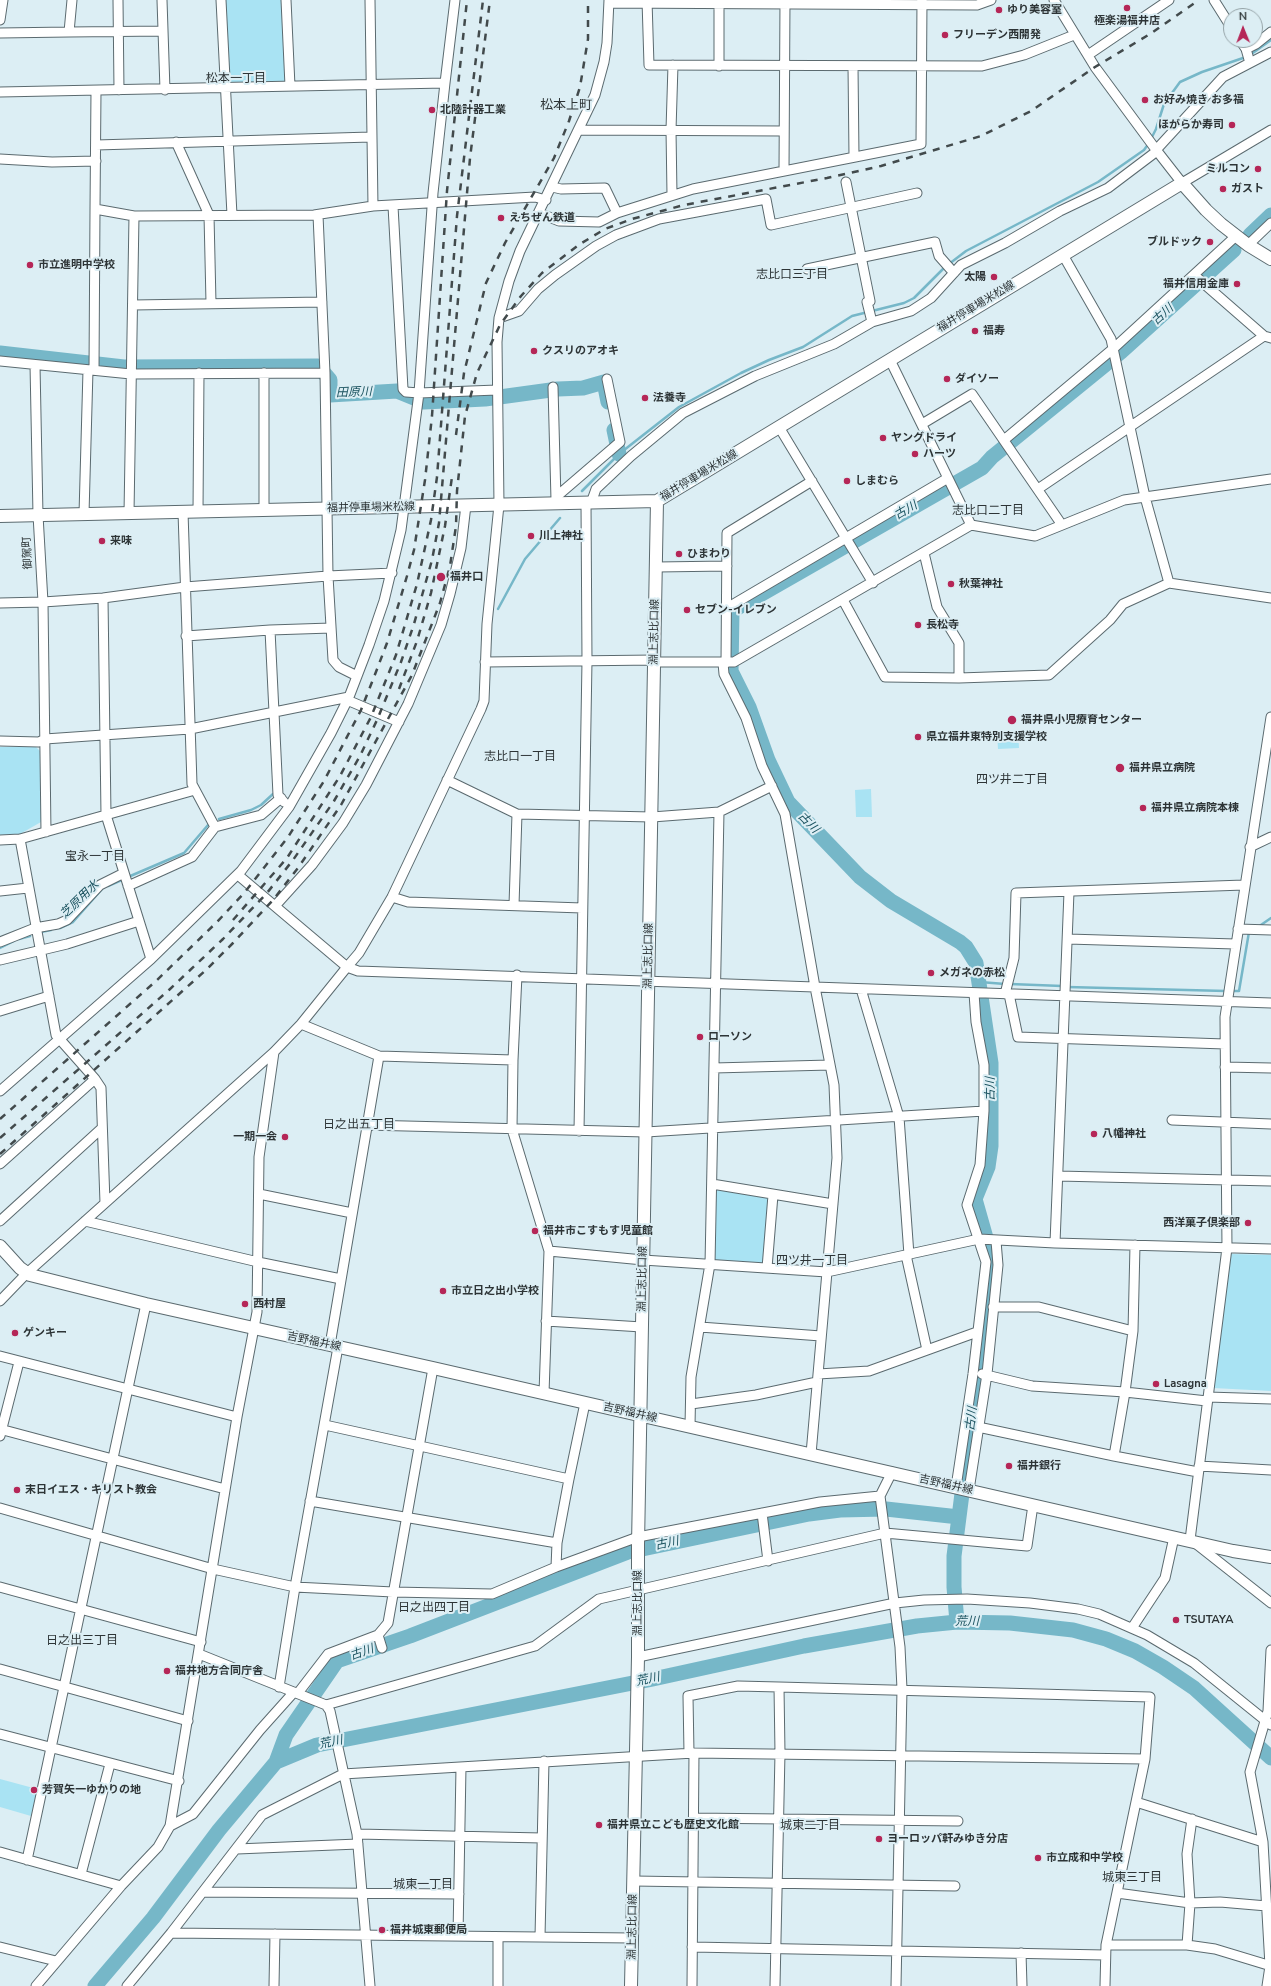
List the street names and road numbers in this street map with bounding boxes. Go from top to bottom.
street label: 福井停車場米松線 [935,279,1017,335]
street label: 福井停車場米松線 [658,448,740,504]
street label: 福井停車場米松線 [327,501,415,515]
street label: 御駕町 [21,536,35,570]
street label: 淵上志比口線 [648,599,662,665]
street label: 淵上志比口線 [642,923,656,989]
street label: 淵上志比口線 [636,1246,650,1312]
street label: 吉野福井線 [286,1330,342,1354]
street label: 吉野福井線 [602,1400,658,1426]
street label: 吉野福井線 [918,1472,974,1498]
street label: 淵上志比口線 [631,1570,645,1636]
street label: 淵上志比口線 [626,1894,640,1960]

